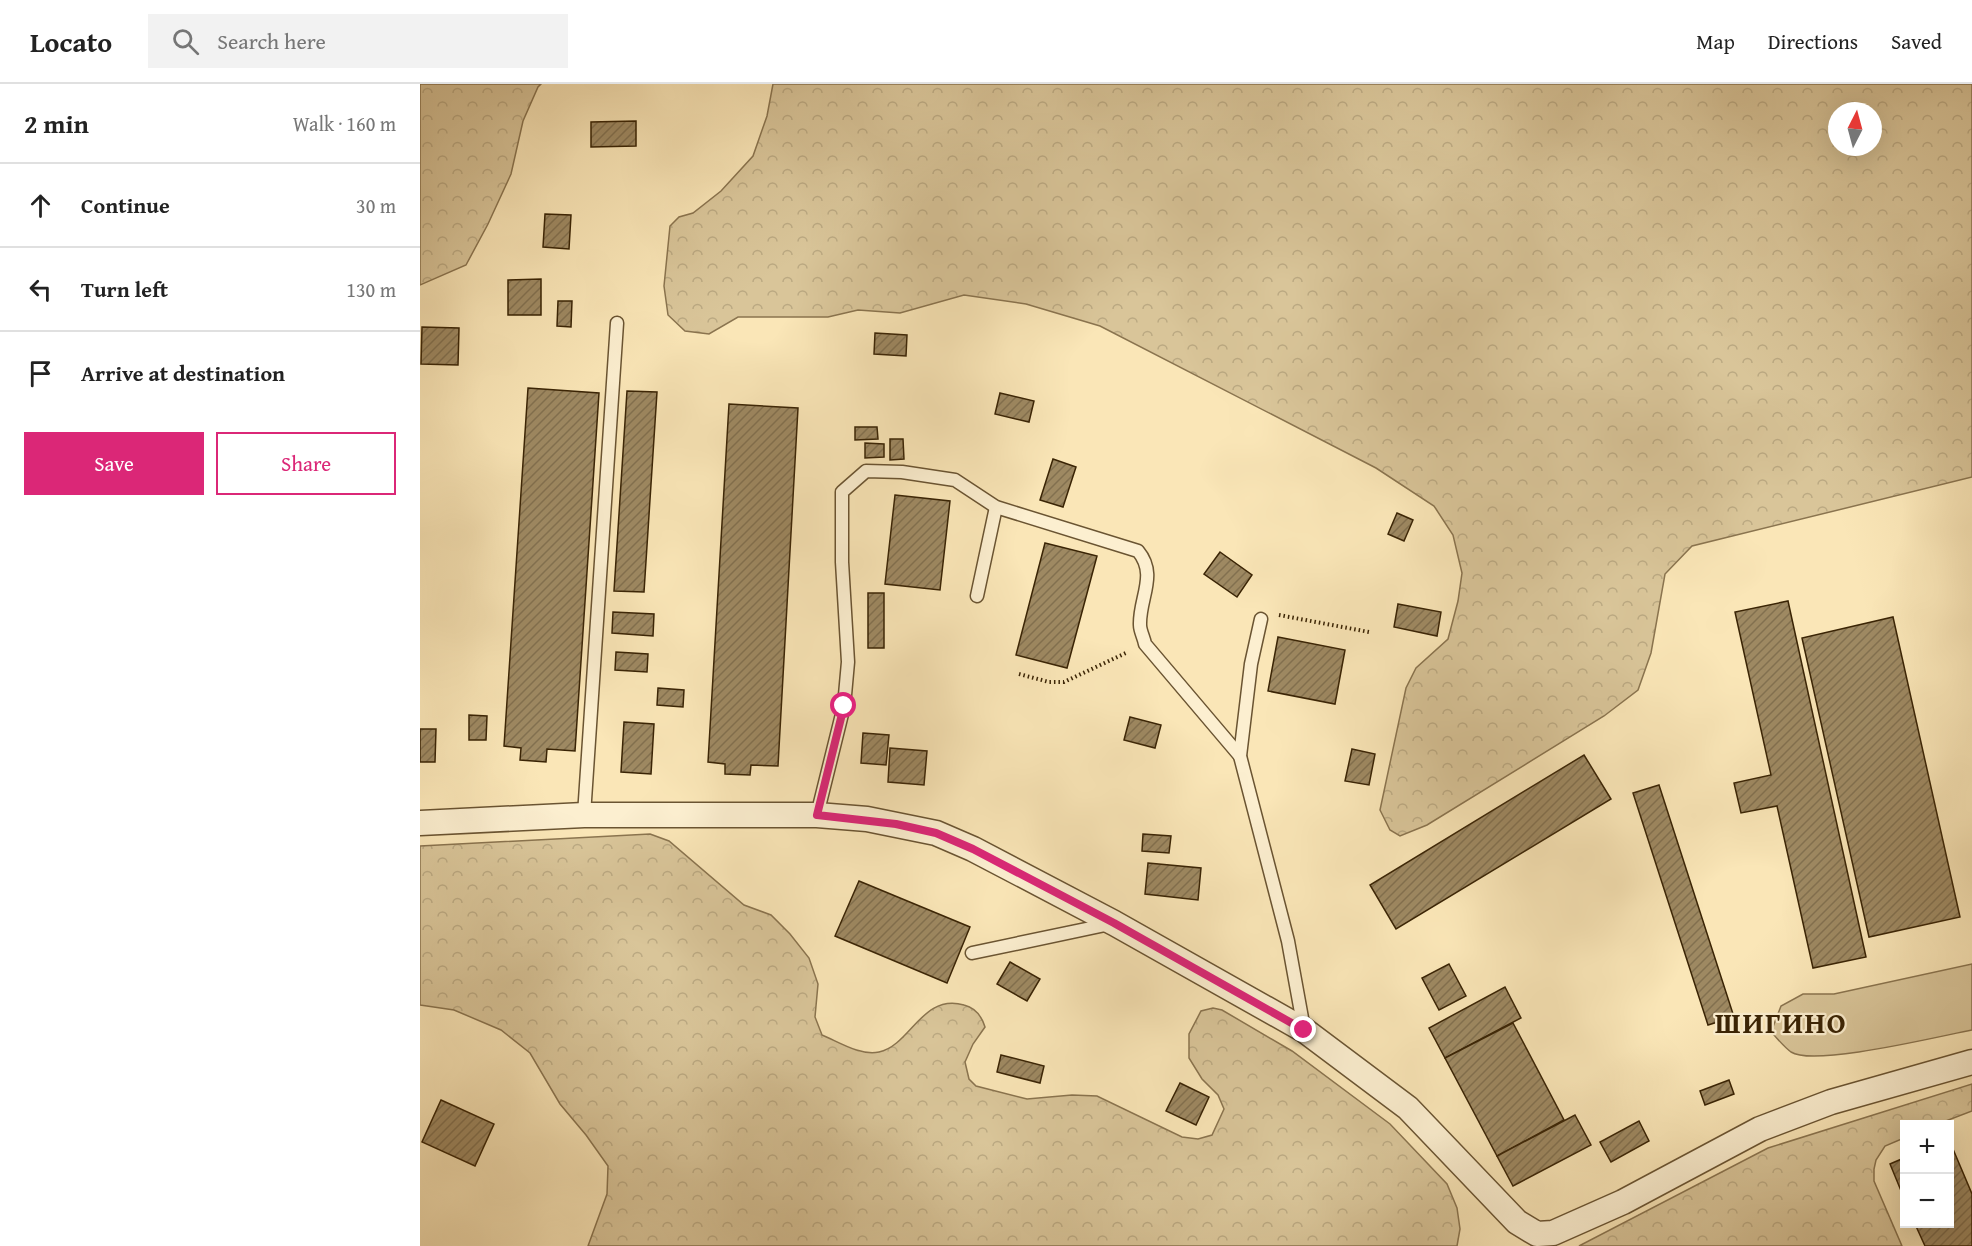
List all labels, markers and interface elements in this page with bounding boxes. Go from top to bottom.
search box [148,14,568,68]
text: Locato [30,21,112,62]
icon: search [169,25,202,58]
text: Search here [217,25,326,57]
text: Map [1696,26,1735,57]
text: Directions [1768,26,1858,57]
text: Saved [1891,26,1942,57]
north arrow [1828,102,1882,156]
text: 2 min [24,104,89,143]
text: Walk · 160 m [293,109,396,138]
icon: ahead [24,189,57,222]
text: Continue [81,189,170,221]
text: 30 m [356,191,396,220]
icon: left [24,273,57,306]
text: Turn left [81,273,168,305]
text: 130 m [346,275,396,304]
icon: arrive [24,357,57,390]
text: Arrive at destination [81,357,285,389]
button: Save [24,432,204,495]
button: Share [216,432,396,495]
route start [830,692,856,718]
district label: ШИГИНО [1715,1000,1847,1044]
route end [1290,1016,1316,1042]
map controls [1900,1120,1954,1228]
button: + [1900,1120,1954,1174]
button: − [1900,1174,1954,1228]

